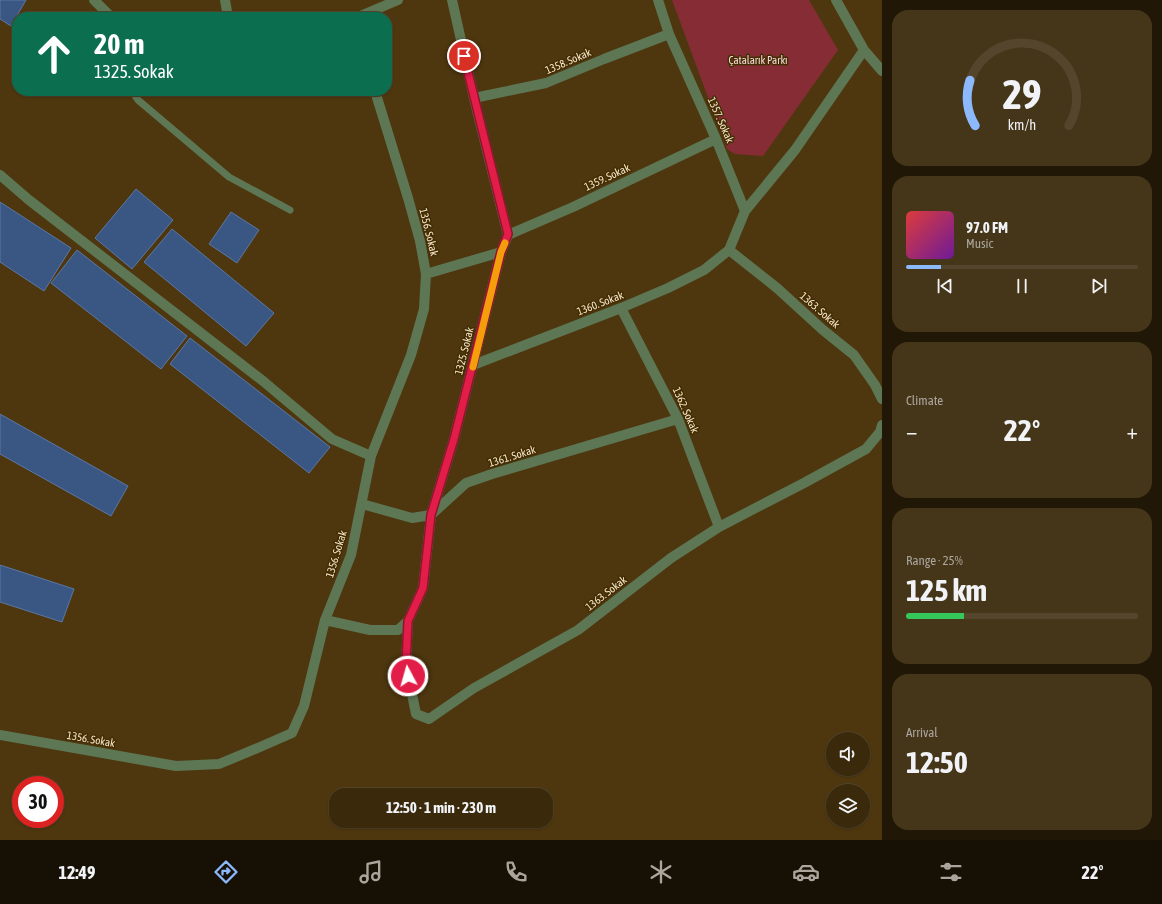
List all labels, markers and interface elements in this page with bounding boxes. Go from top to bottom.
icon: ahead [28,28,80,80]
text: 20 m [94,28,144,60]
pin [447,39,481,73]
icon: arrive [453,45,475,67]
street label: 1358. Sokak [543,46,593,76]
park label: Çatalarık Parkı [728,54,788,66]
text: 1325. Sokak [94,61,174,82]
text: 29 [1002,70,1042,118]
street label: 1357. Sokak [706,95,736,145]
text: km/h [1008,117,1036,133]
street label: 1359. Sokak [582,161,632,193]
street label: 1356. Sokak [417,207,441,257]
text: 97.0 FM [966,219,1008,236]
text: Music [966,236,993,251]
icon: previous [934,275,956,297]
icon: pause [1011,275,1033,297]
icon: next [1088,275,1110,297]
street label: 1360. Sokak [575,289,625,317]
street label: 1363. Sokak [798,289,842,331]
street label: 1325. Sokak [452,326,476,376]
street label: 1362. Sokak [671,385,701,435]
text: Climate [906,393,943,408]
text: 22° [1004,413,1040,447]
text: − [906,418,917,444]
text: + [1127,418,1138,444]
street label: 1361. Sokak [487,443,537,469]
street label: 1356. Sokak [323,529,349,579]
text: Range · 25% [906,553,963,568]
street label: 1363. Sokak [583,573,629,613]
text: 125 km [906,573,987,607]
position arrow [387,655,429,697]
text: Arrival [906,725,938,740]
street label: 1356. Sokak [66,729,116,749]
map controls [826,732,870,828]
button: sound [826,732,870,776]
text: 12:50 [906,745,968,779]
speed limit sign: 30 [12,776,64,828]
button: layers [826,784,870,828]
text: 12:50 · 1 min · 230 m [386,799,496,816]
icon: directions [212,858,240,886]
icon: music [357,858,385,886]
icon: phone [502,858,530,886]
icon: climate [647,858,675,886]
icon: car [792,858,820,886]
icon: filters [937,858,965,886]
text: 12:49 [58,862,95,883]
text: 22° [1082,862,1104,883]

